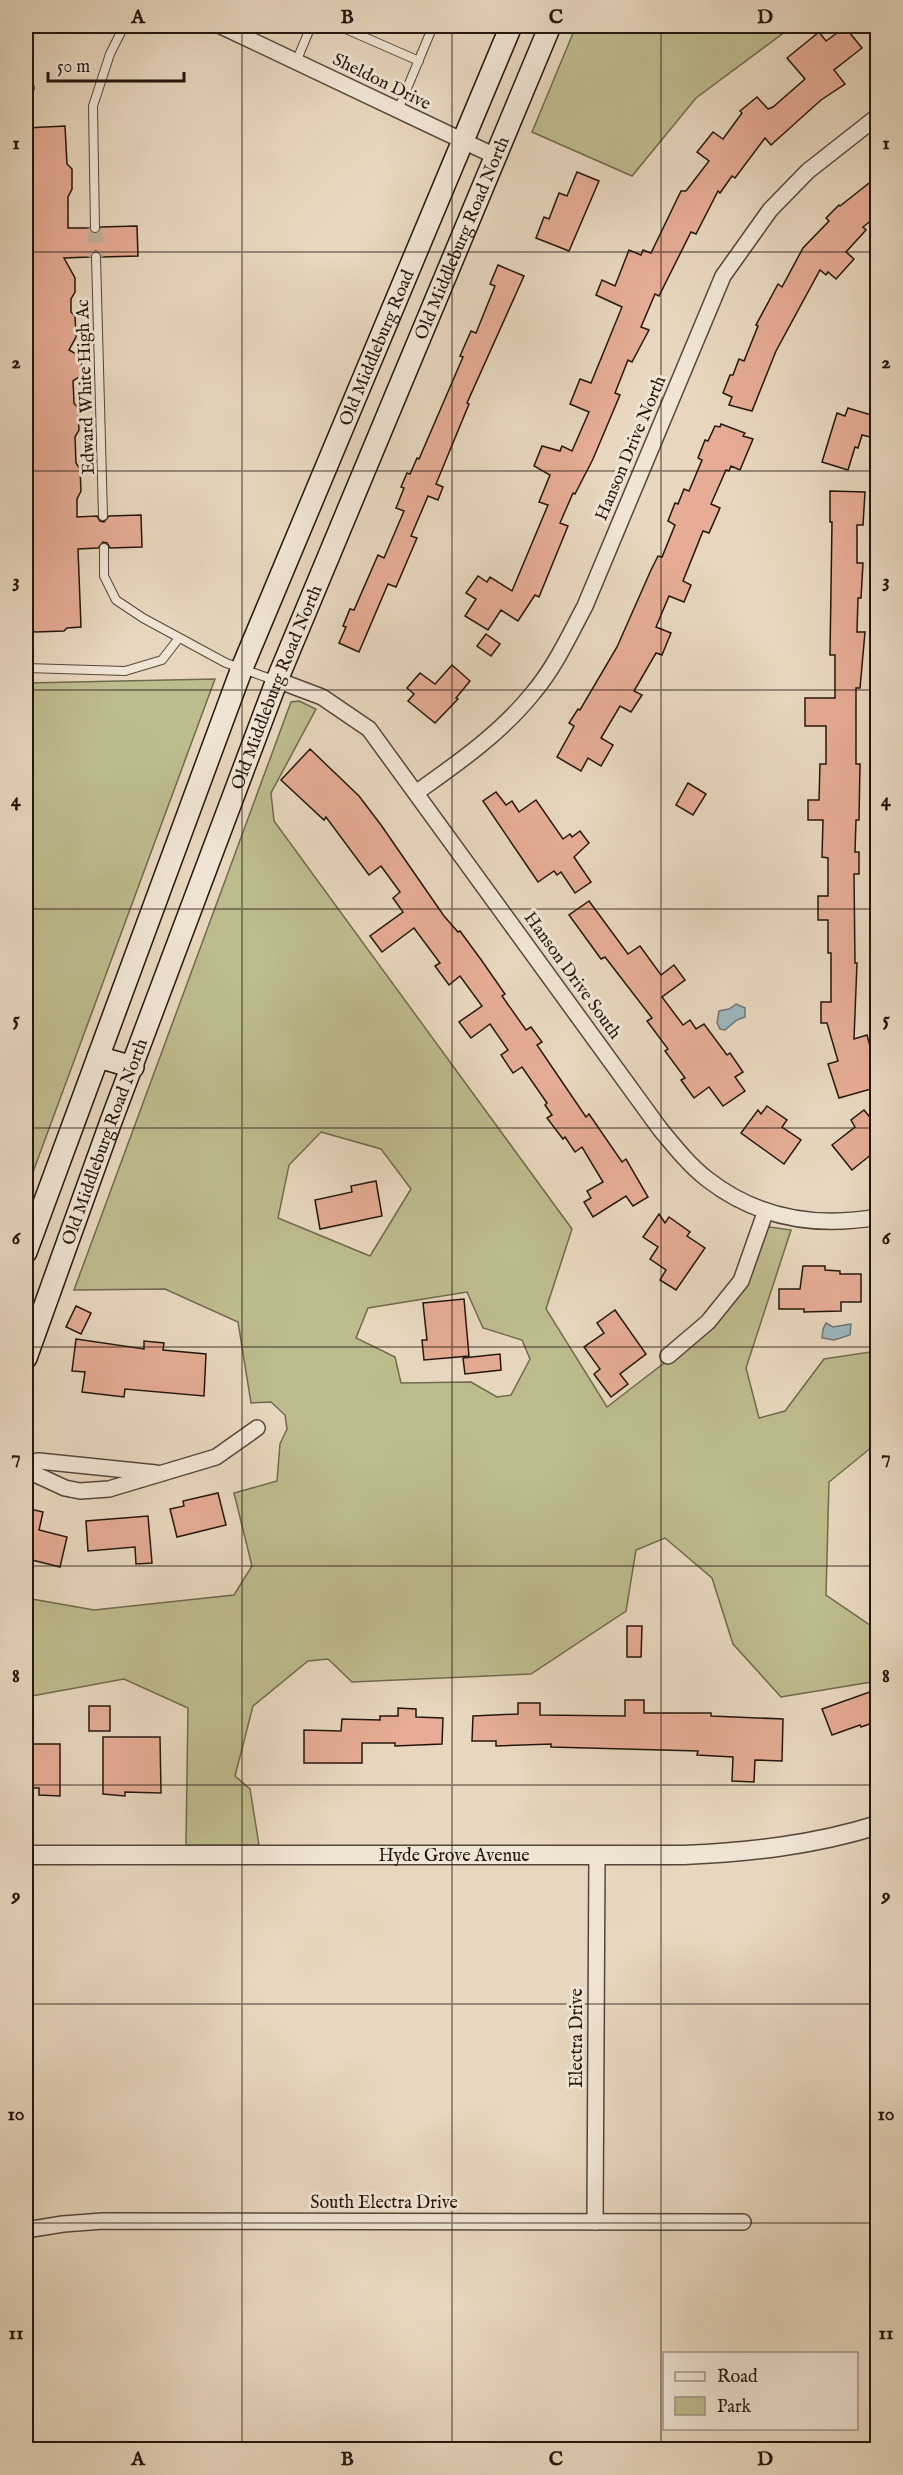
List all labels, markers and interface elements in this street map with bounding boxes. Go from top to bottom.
text: A [130,5,146,30]
text: B [340,5,354,30]
text: C [549,5,563,30]
text: D [757,5,773,30]
scale bar [48,45,184,83]
street label: Sheldon Drive [328,49,434,116]
text: 50 m [57,56,90,79]
text: 1 [12,131,20,156]
text: 1 [882,131,890,156]
street label: Old Middleburg Road North [410,133,516,344]
street label: Old Middleburg Road [335,266,421,430]
street label: Edward White High Ac [72,298,101,475]
text: 2 [11,350,21,375]
text: 2 [881,350,891,375]
street label: Hanson Drive North [590,372,672,525]
text: 3 [12,569,20,594]
text: 3 [882,569,890,594]
street label: Old Middleburg Road North [227,581,329,793]
text: 4 [11,788,22,813]
text: 4 [881,788,892,813]
street label: Hanson Drive South [518,908,626,1045]
text: 5 [12,1007,20,1032]
text: 5 [882,1007,890,1032]
street label: Old Middleburg Road North [57,1035,154,1249]
text: 6 [12,1226,22,1251]
text: 6 [882,1226,892,1251]
text: 7 [11,1445,21,1470]
text: 7 [881,1445,891,1470]
text: 8 [12,1664,20,1689]
text: 8 [882,1664,890,1689]
street label: Hyde Grove Avenue [378,1845,530,1868]
text: 9 [11,1883,21,1908]
text: 9 [881,1883,891,1908]
street label: Electra Drive [566,1988,589,2088]
text: 10 [7,2102,25,2127]
text: 10 [877,2102,895,2127]
street label: South Electra Drive [310,2192,458,2215]
text: 11 [9,2321,23,2346]
text: 11 [879,2321,893,2346]
legend [663,2352,858,2430]
text: Road [717,2366,758,2389]
text: Park [717,2396,752,2419]
text: A [130,2447,146,2472]
text: B [340,2447,354,2472]
text: C [549,2447,563,2472]
text: D [757,2447,773,2472]

